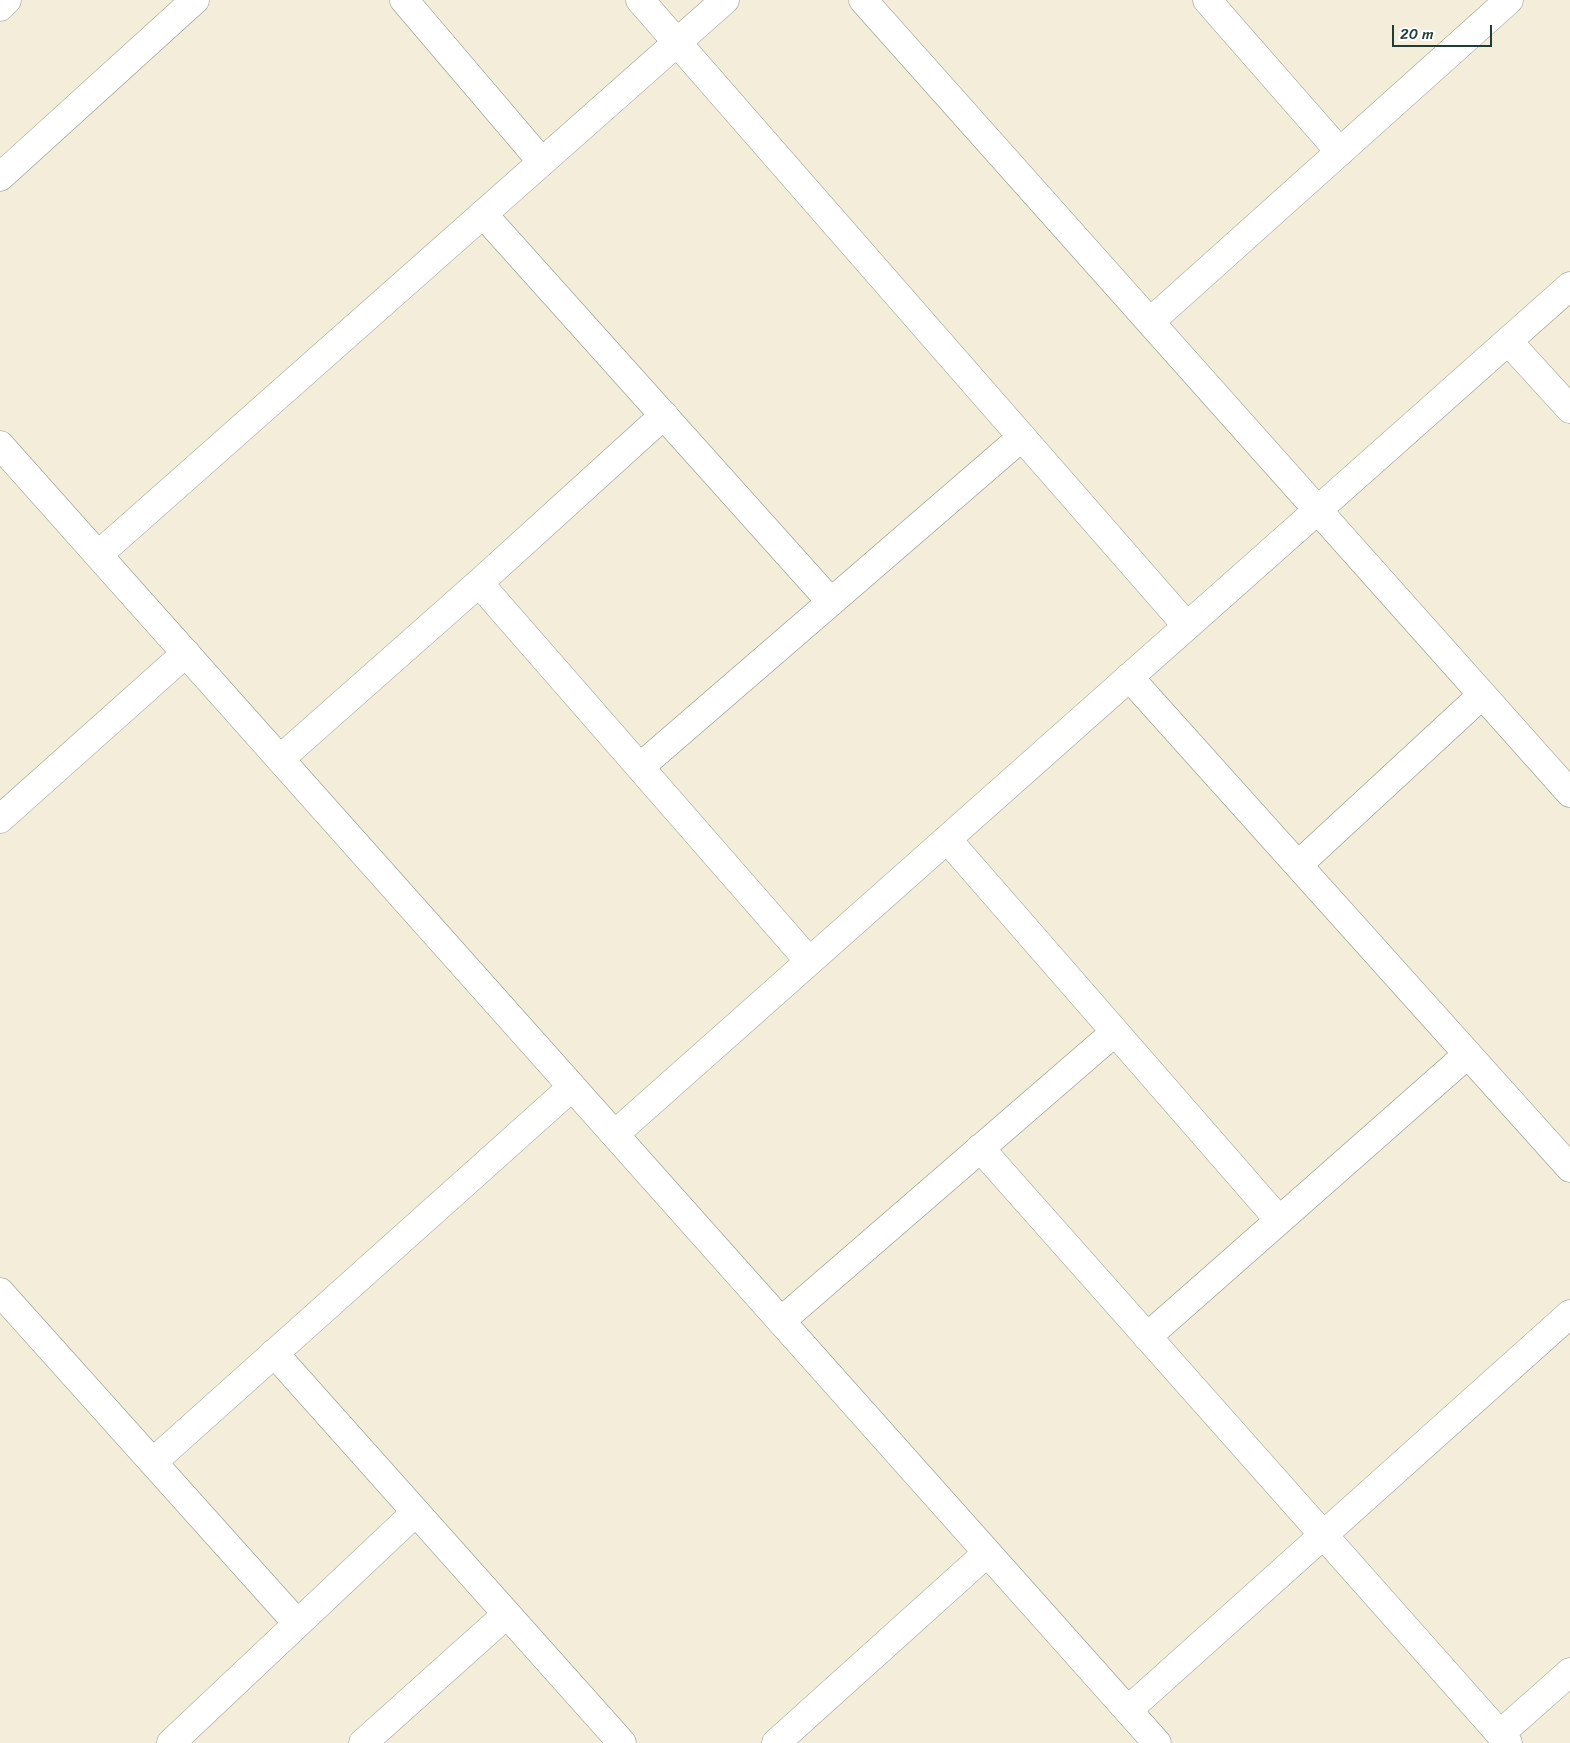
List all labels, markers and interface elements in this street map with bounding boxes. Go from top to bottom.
scale bar [1395,15,1495,47]
text: 20 m [1400,21,1434,47]

